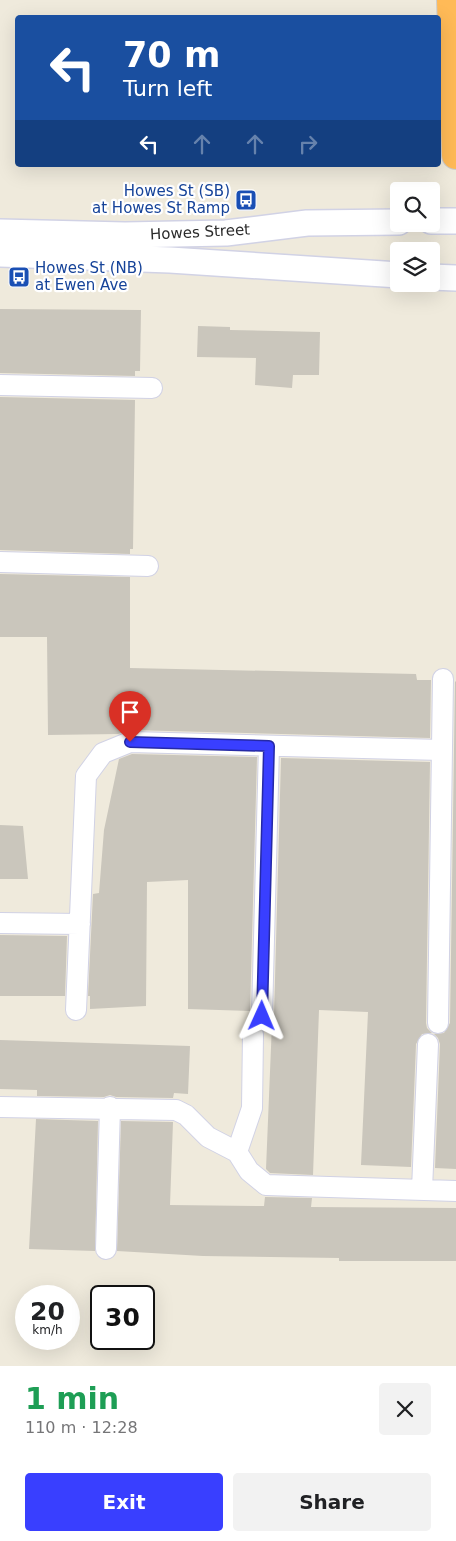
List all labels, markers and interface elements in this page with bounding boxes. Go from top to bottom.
icon: left [40,35,105,100]
text: 70 m [123,35,220,75]
text: Turn left [123,76,212,101]
icon: left [135,130,163,158]
icon: ahead [188,130,216,158]
icon: ahead [241,130,269,158]
icon: right [294,130,322,158]
place label: Howes St (SB) at Howes St Ramp [92,182,230,217]
map controls [390,182,440,292]
button: search [390,182,440,232]
bus stop icon: Howes St (SB) at Howes St Ramp [234,188,258,212]
street label: Howes Street [150,220,251,244]
button: layers [390,242,440,292]
place label: Howes St (NB) at Ewen Ave [35,259,143,294]
bus stop icon: Howes St (NB) at Ewen Ave [7,265,31,289]
pin [109,691,151,742]
icon: arrive [116,698,144,726]
position arrow [235,989,287,1041]
speed limit sign: 30 [90,1285,155,1350]
text: 20 [30,1297,65,1326]
text: km/h [32,1323,63,1337]
text: 1 min [25,1381,119,1416]
button: close [379,1383,431,1435]
text: 110 m · 12:28 [25,1418,138,1437]
button: Exit [25,1473,223,1531]
button: Share [233,1473,431,1531]

